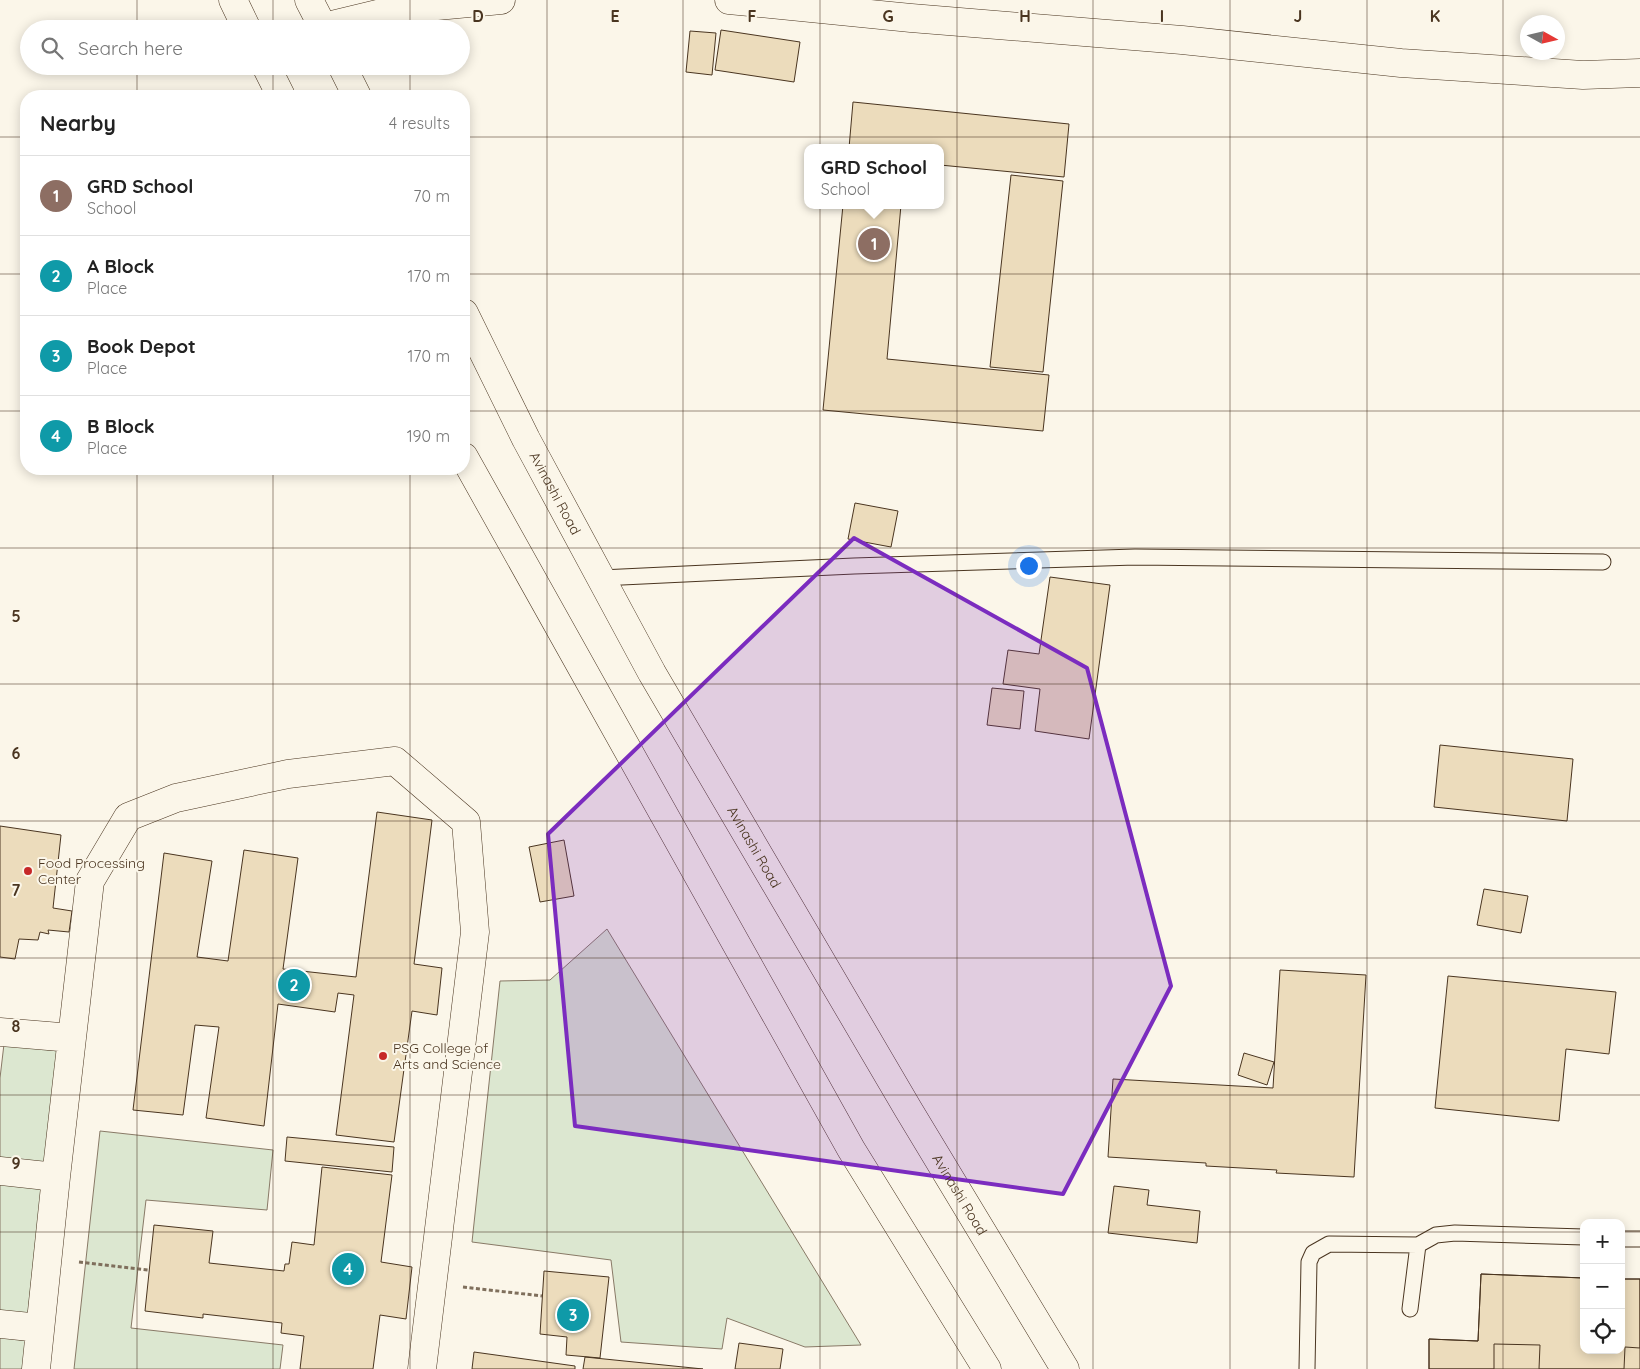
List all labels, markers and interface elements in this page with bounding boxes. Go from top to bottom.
text: D [472,6,484,26]
text: E [610,6,620,26]
text: F [748,6,757,26]
text: G [882,6,894,26]
text: H [1019,6,1031,26]
text: I [1160,6,1164,26]
text: J [1294,6,1302,26]
text: K [1430,6,1440,26]
north arrow [1520,15,1565,60]
search box [20,20,470,75]
icon: search [38,34,66,62]
text: Search here [78,36,183,60]
text: Nearby [40,110,116,136]
text: 4 results [389,113,450,133]
popup [804,144,944,209]
text: GRD School [821,155,927,179]
text: GRD School [87,174,193,198]
text: School [821,179,870,199]
text: 1 [53,186,59,206]
text: 70 m [413,186,450,206]
text: School [87,198,136,218]
pin: 1 [858,225,890,263]
text: A Block [87,254,154,278]
text: 2 [51,266,61,286]
text: 170 m [407,266,450,286]
text: Place [87,278,127,298]
text: Book Depot [87,334,196,358]
text: 3 [52,346,60,366]
text: 170 m [407,346,450,366]
text: Place [87,358,127,378]
text: B Block [87,414,155,438]
text: 4 [51,426,61,446]
text: 190 m [407,426,450,446]
text: Place [87,438,127,458]
street label: Avinashi Road [526,449,585,538]
your location [1016,553,1042,579]
text: 5 [11,606,21,626]
text: 6 [12,743,21,763]
street label: Avinashi Road [723,803,785,891]
place label: Food Processing Center [38,854,145,888]
marker: Food Processing Center [22,865,34,877]
text: 7 [12,880,21,900]
pin: 2 [278,966,310,1004]
text: 8 [12,1016,21,1036]
place label: PSG College of Arts and Science [393,1039,501,1073]
marker: PSG College of Arts and Science [377,1050,389,1062]
street label: Avinashi Road [928,1151,991,1239]
text: 9 [11,1153,21,1173]
map controls [1580,1219,1625,1354]
button: + [1580,1219,1625,1264]
pin: 4 [332,1250,364,1288]
button: − [1580,1264,1625,1309]
pin: 3 [557,1296,589,1334]
button: locate [1580,1309,1625,1354]

